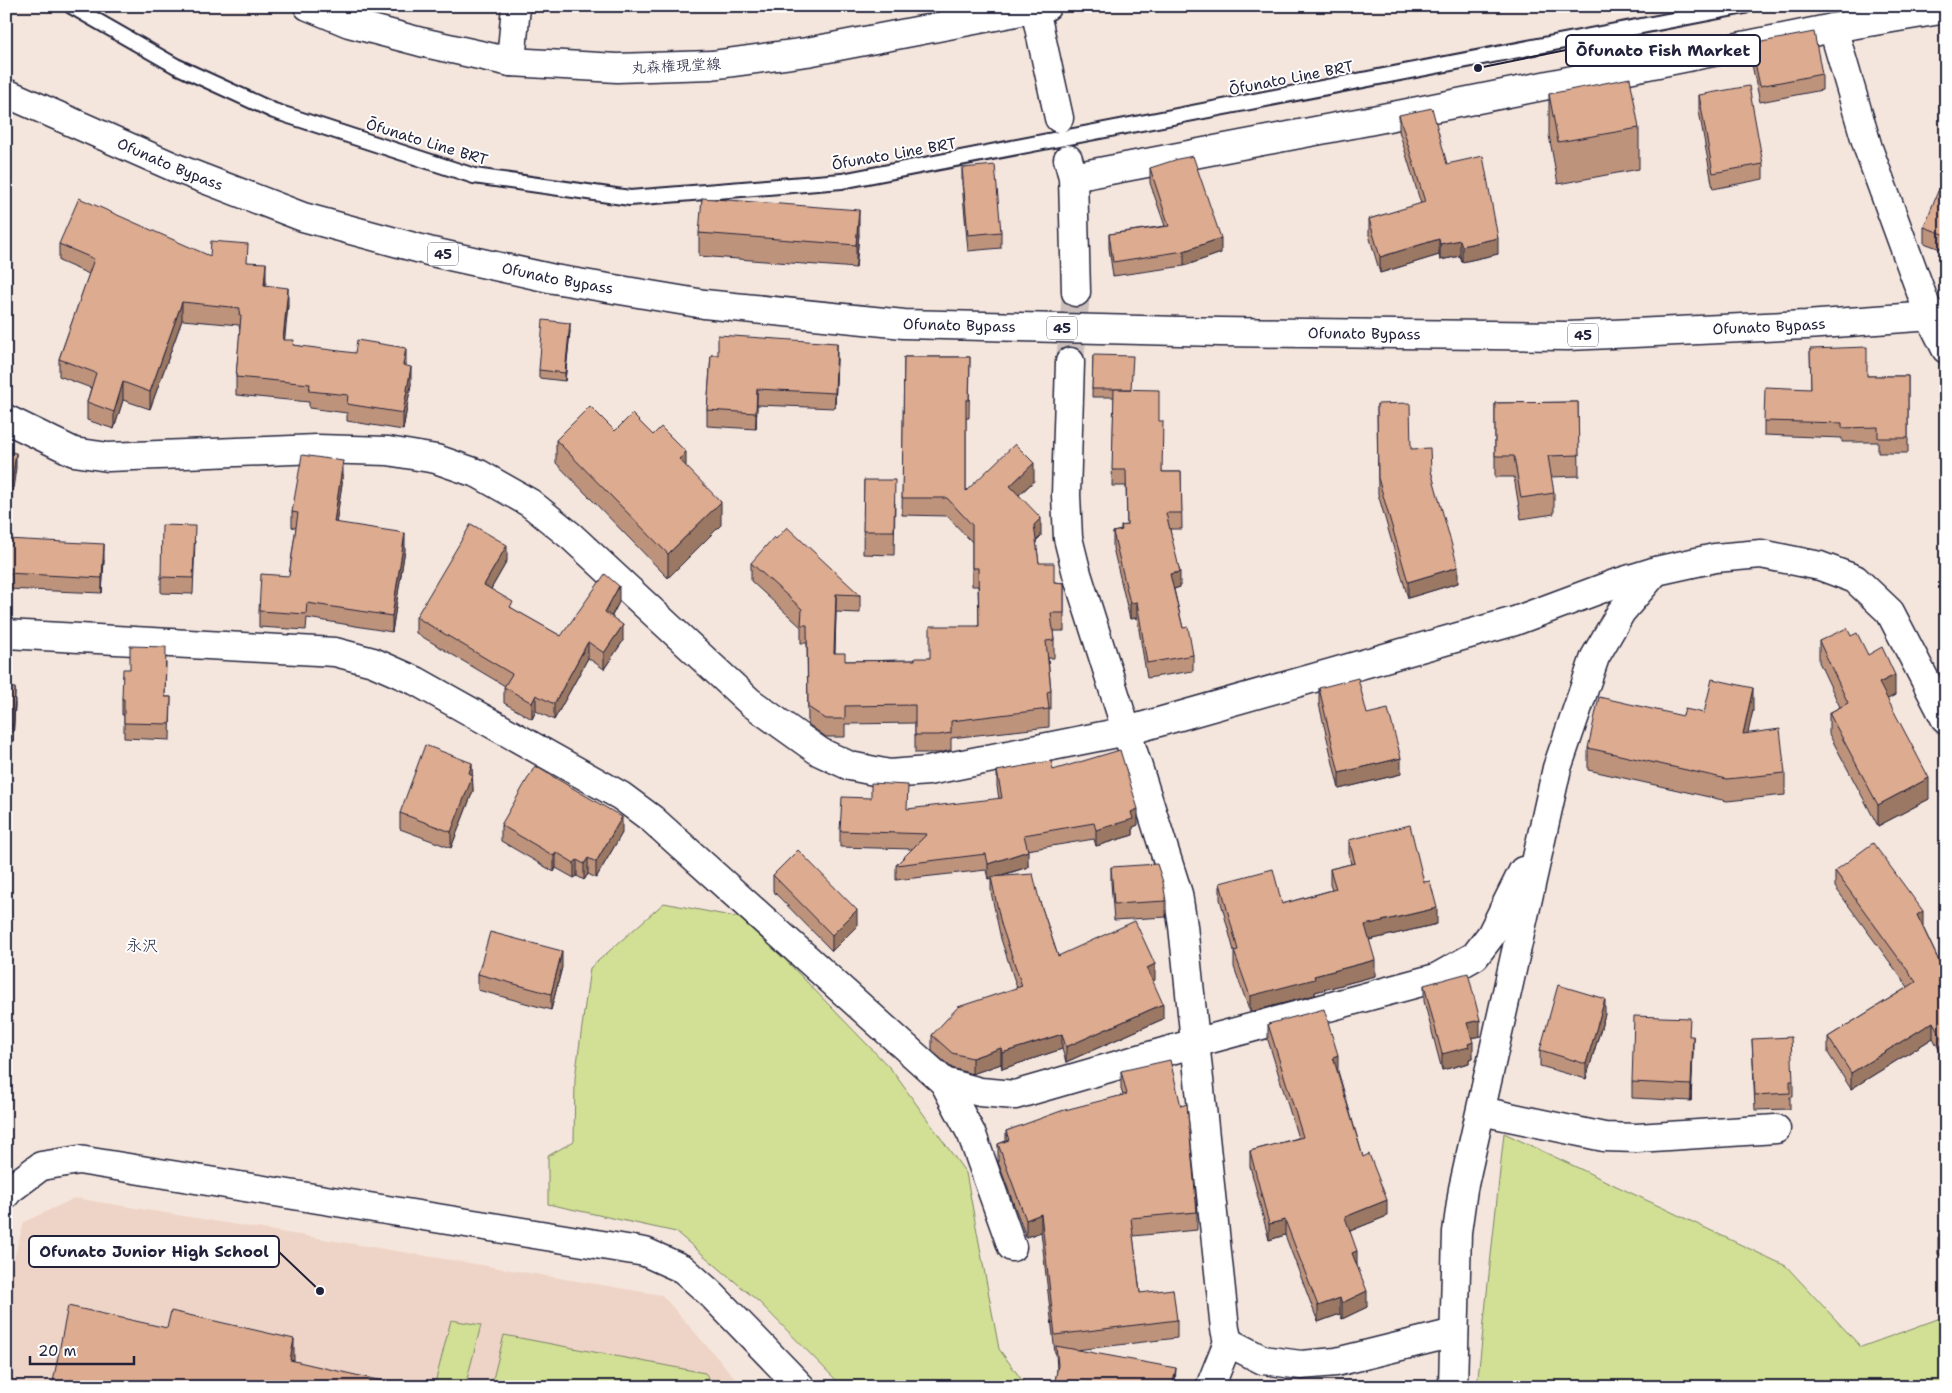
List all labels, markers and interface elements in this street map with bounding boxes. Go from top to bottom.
callout: Ōfunato Fish Market [1566,35,1760,66]
text: Ōfunato Fish Market [1576,40,1750,61]
street label: 丸森権現堂線 [631,54,721,78]
street label: Ōfunato Line BRT [1227,56,1355,100]
street label: Ōfunato Line BRT [364,114,490,170]
street label: Ofunato Bypass [114,133,226,195]
street label: Ōfunato Line BRT [830,133,958,175]
road number: 45 [428,242,458,266]
street label: Ofunato Bypass [500,258,615,299]
street label: Ofunato Bypass [903,314,1016,337]
street label: Ofunato Bypass [1712,314,1826,339]
road number: 45 [1047,316,1077,339]
street label: Ofunato Bypass [1308,323,1421,344]
road number: 45 [1568,324,1598,346]
district label: 永沢 [126,935,158,956]
callout: Ofunato Junior High School [29,1236,279,1267]
text: Ofunato Junior High School [39,1241,269,1262]
scale bar [30,1333,134,1365]
text: 20 m [38,1341,77,1361]

